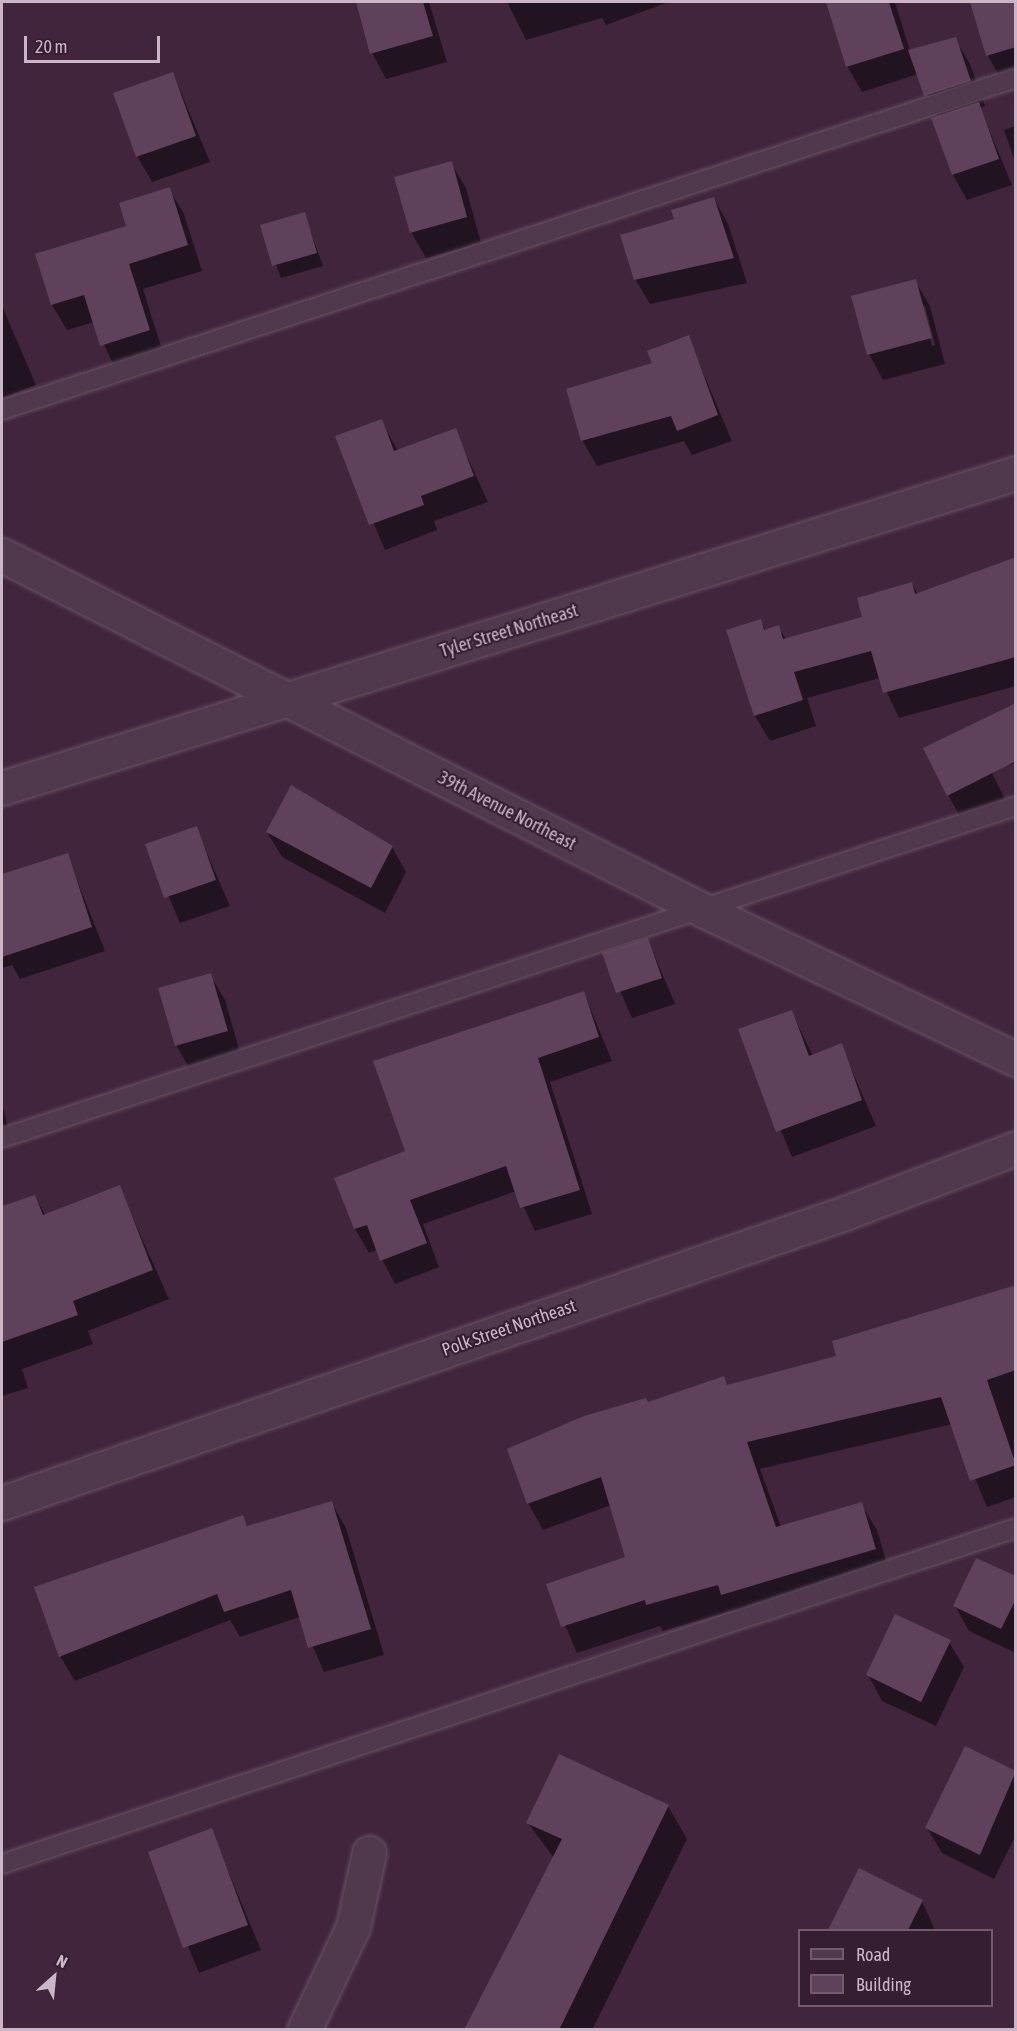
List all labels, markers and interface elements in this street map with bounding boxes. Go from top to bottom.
scale bar [27,24,164,62]
text: 20 m [35,36,67,57]
street label: Tyler Street Northeast [437,600,581,662]
street label: 39th Avenue Northeast [434,767,580,855]
street label: Polk Street Northeast [439,1295,579,1361]
legend [798,1929,993,2007]
text: Road [856,1944,890,1965]
north arrow [24,1947,84,2007]
text: N [54,1951,70,1971]
text: Building [856,1974,911,1995]

